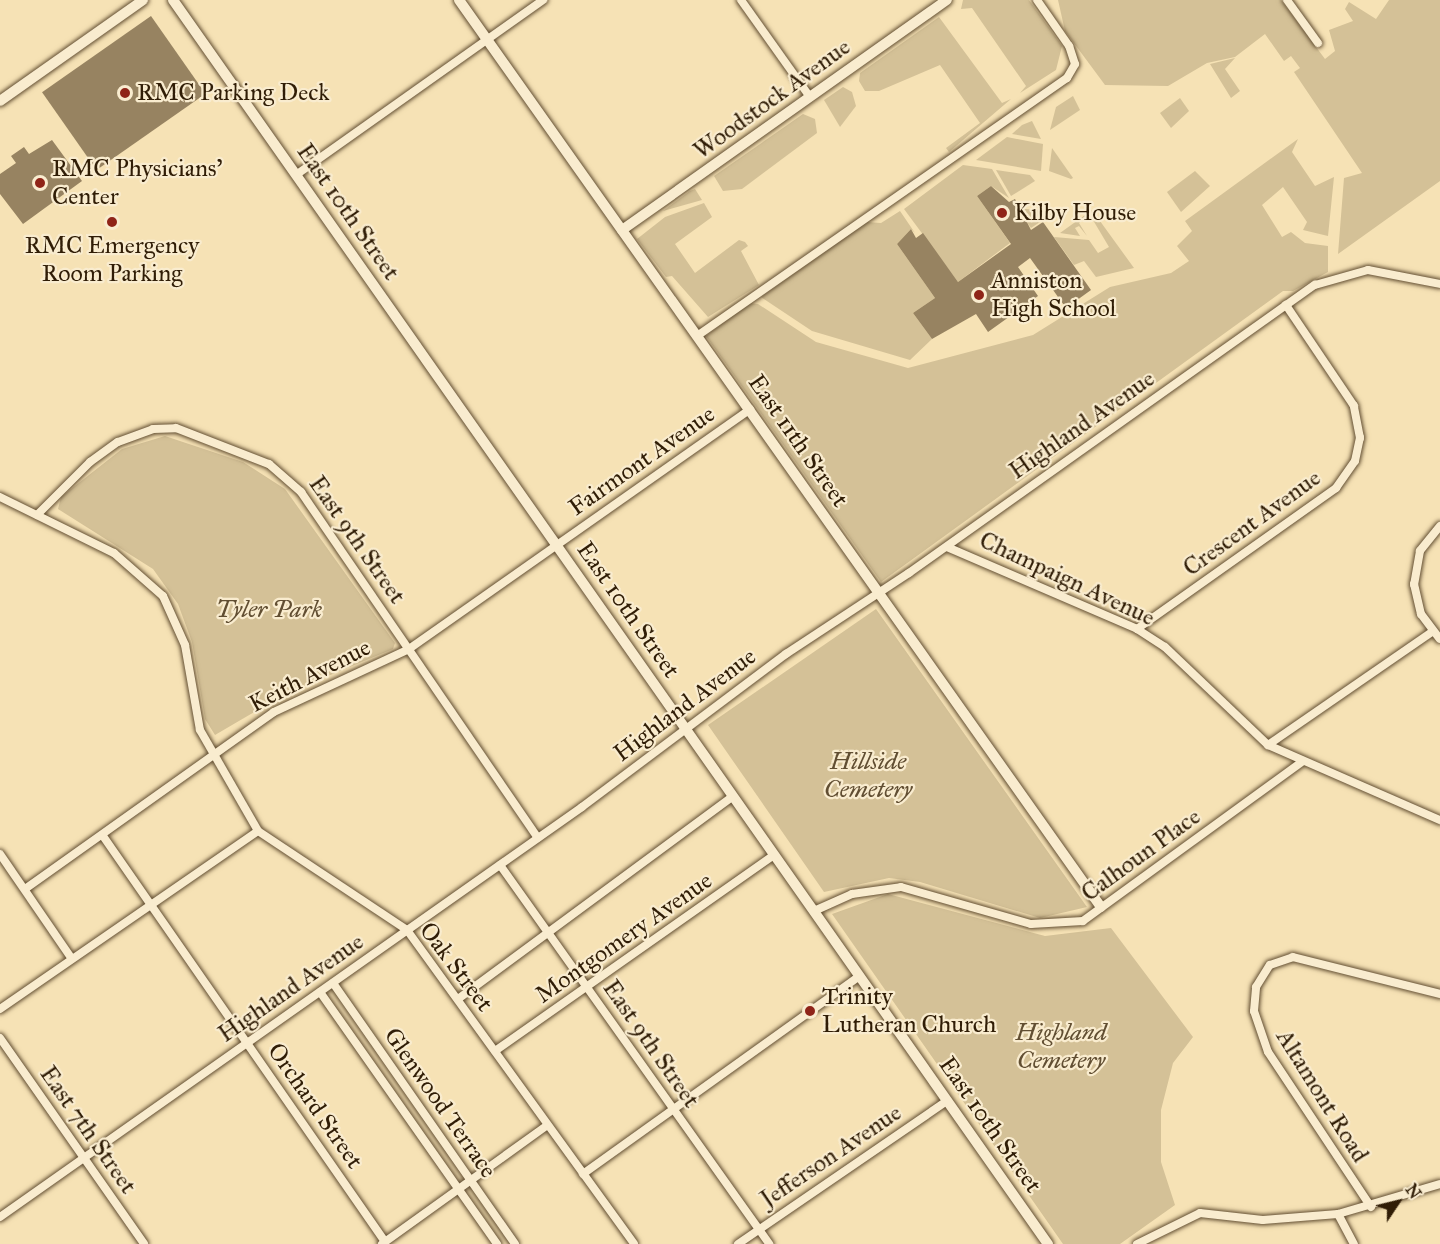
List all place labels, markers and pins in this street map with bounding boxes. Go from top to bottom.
place label: RMC Parking Deck [137,79,329,107]
marker: RMC Parking Deck [118,86,132,100]
place label: RMC Physicians' Center [52,155,223,211]
marker: RMC Physicians' Center [33,176,47,190]
place label: Kilby House [1014,199,1136,227]
marker: Kilby House [995,206,1009,220]
marker: RMC Emergency Room Parking [105,215,119,229]
place label: RMC Emergency Room Parking [25,232,199,288]
place label: Anniston High School [991,267,1116,323]
marker: Anniston High School [972,288,986,302]
place label: Trinity Lutheran Church [822,983,996,1039]
marker: Trinity Lutheran Church [803,1004,817,1018]

